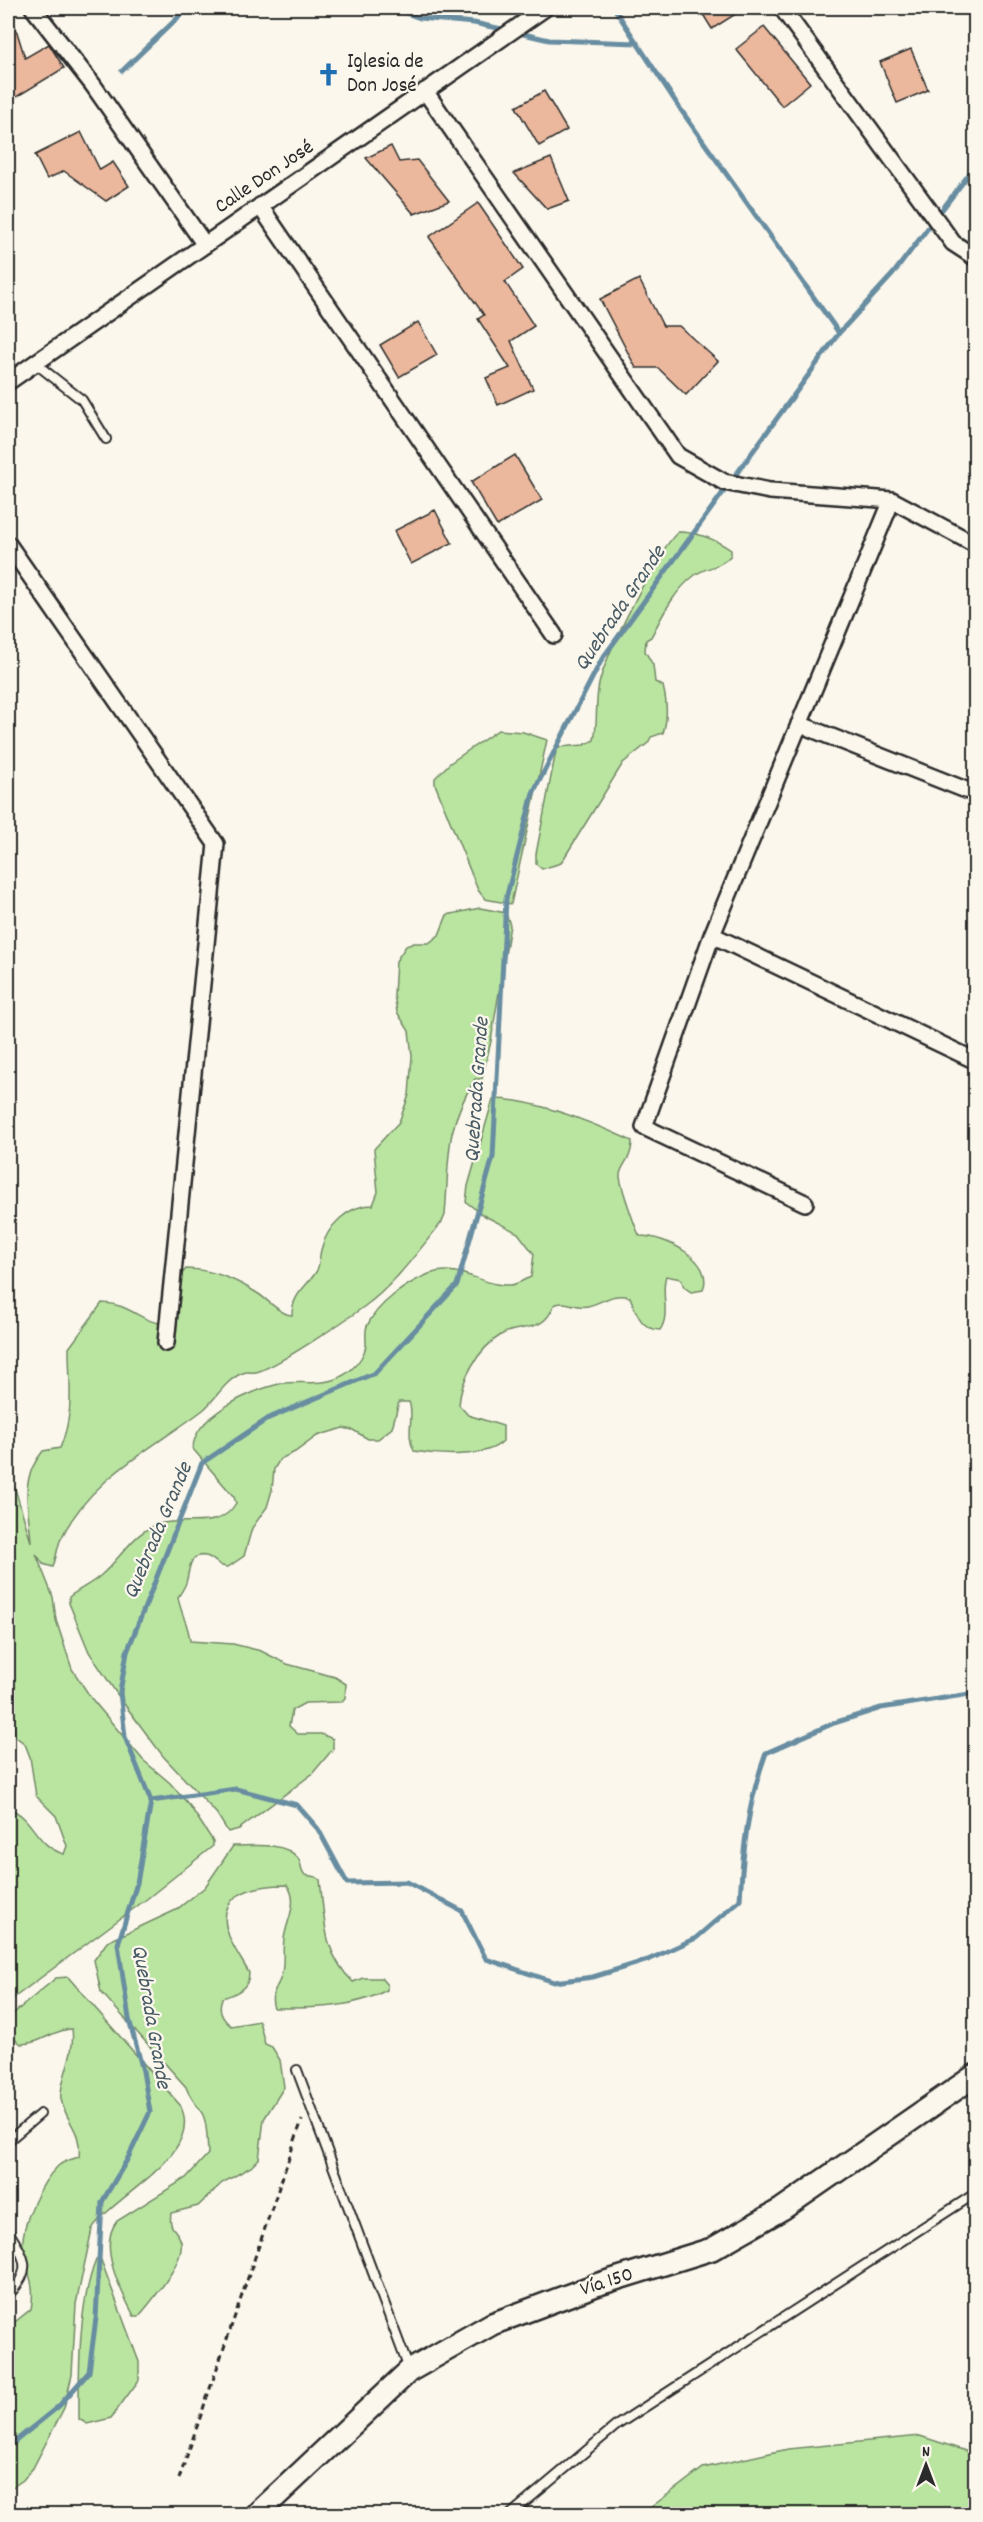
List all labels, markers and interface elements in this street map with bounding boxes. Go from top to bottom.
place label: Iglesia de Don José [347,48,423,102]
church icon: Iglesia de Don José [316,62,342,88]
street label: Calle Don José [209,134,321,222]
water label: Quebrada Grande [567,539,675,678]
water label: Quebrada Grande [457,1015,499,1164]
water label: Quebrada Grande [116,1457,202,1604]
water label: Quebrada Grande [122,1943,178,2093]
street label: Vía 150 [577,2260,637,2306]
north arrow [896,2435,956,2495]
text: N [922,2441,930,2464]

